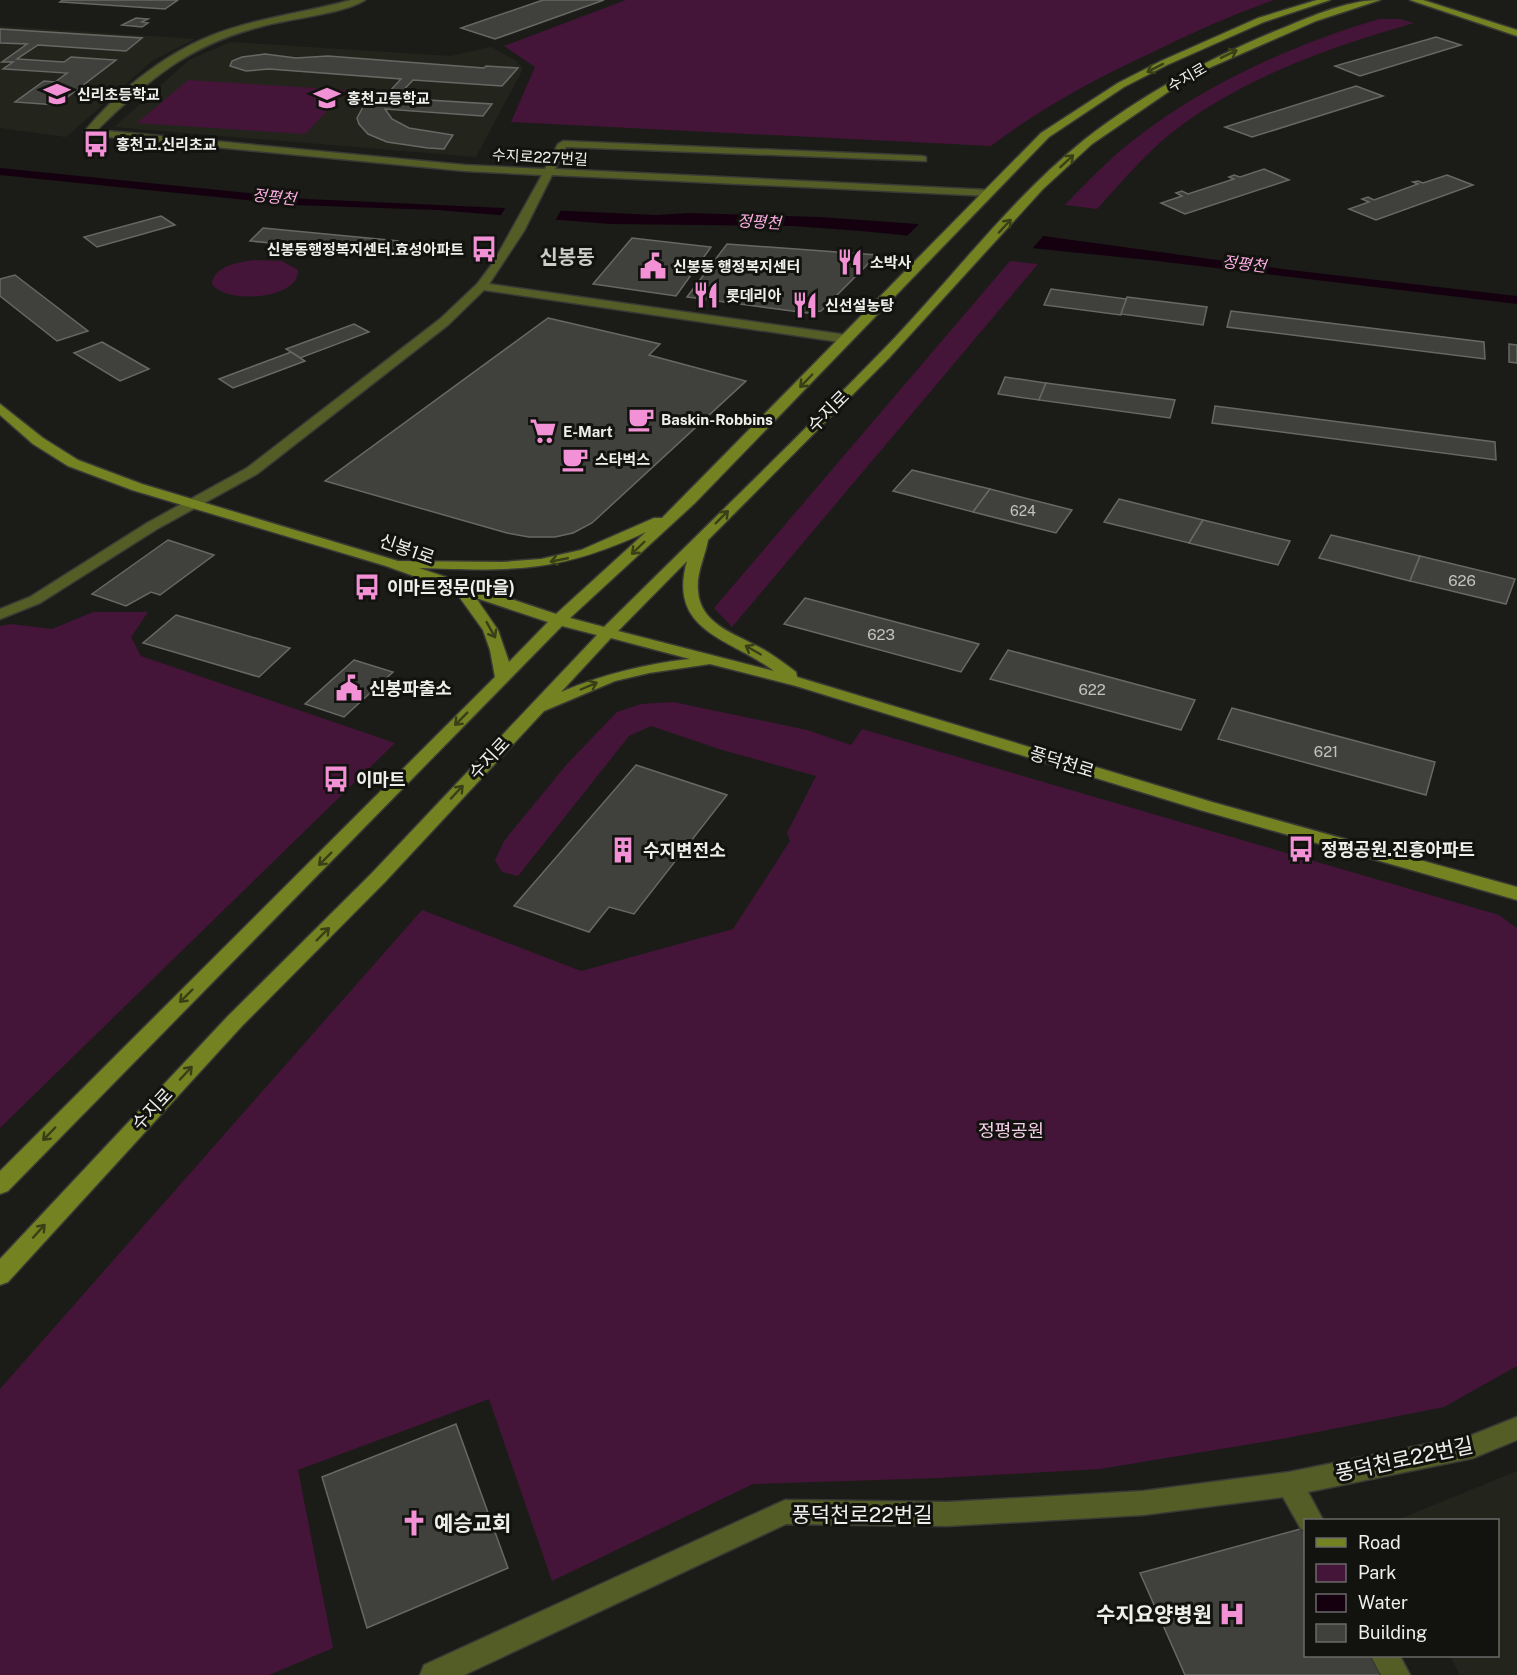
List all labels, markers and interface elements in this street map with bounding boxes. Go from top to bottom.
one-way arrow [1220,48,1238,59]
street label: 수지로 [1165,59,1209,95]
one-way arrow [1146,62,1164,74]
school or university icon: 신리초등학교 [42,79,72,109]
school or university icon: 홍천고등학교 [312,83,342,113]
place label: 신리초등학교 [77,86,160,103]
place label: 홍천고등학교 [347,90,430,107]
bus stop icon: 홍천고.신리초교 [81,129,111,159]
place label: 홍천고.신리초교 [116,136,217,153]
street label: 수지로227번길 [492,146,588,168]
one-way arrow [1059,154,1074,168]
water label: 정평천 [251,185,299,209]
water label: 정평천 [736,211,784,233]
one-way arrow [998,218,1012,233]
bus stop icon: 신봉동행정복지센터.효성아파트 [469,234,499,264]
place label: 신봉동행정복지센터.효성아파트 [267,241,464,258]
district label: 신봉동 [539,245,595,269]
restaurant icon: 소박사 [835,247,865,277]
public building icon: 신봉동 행정복지센터 [638,251,668,281]
water label: 정평천 [1221,252,1269,276]
place label: 소박사 [870,254,912,271]
place label: 신봉동 행정복지센터 [673,258,801,275]
restaurant icon: 롯데리아 [691,280,721,310]
place label: 롯데리아 [726,287,781,304]
restaurant icon: 신선설농탕 [790,290,820,320]
place label: 신선설농탕 [825,297,894,314]
one-way arrow [799,373,813,388]
street label: 수지로 [803,386,853,436]
cafe icon: Baskin-Robbins [626,404,656,434]
place label: Baskin-Robbins [661,411,773,428]
supermarket icon: E-Mart [528,416,558,446]
place label: E-Mart [563,423,613,440]
cafe icon: 스타벅스 [560,444,590,474]
place label: 스타벅스 [595,451,650,468]
house number: 624 [1010,503,1036,519]
one-way arrow [715,509,729,524]
street label: 신봉1로 [377,530,437,568]
one-way arrow [631,541,646,555]
one-way arrow [550,555,569,566]
bus stop icon: 이마트정문(마을) [352,572,382,602]
house number: 626 [1448,572,1476,589]
place label: 이마트정문(마을) [387,577,515,598]
one-way arrow [486,621,497,639]
house number: 623 [867,626,895,643]
one-way arrow [745,644,762,656]
public building icon: 신봉파출소 [334,673,364,703]
place label: 신봉파출소 [369,678,452,699]
one-way arrow [579,680,598,691]
house number: 622 [1078,681,1106,698]
one-way arrow [454,712,469,727]
street label: 수지로 [464,733,514,783]
street label: 풍덕천로 [1027,742,1097,782]
house number: 621 [1314,743,1338,760]
bus stop icon: 이마트 [321,764,351,794]
place label: 이마트 [356,769,406,790]
one-way arrow [450,785,464,800]
bus stop icon: 정평공원.진흥아파트 [1286,834,1316,864]
building icon: 수지변전소 [608,835,638,865]
place label: 정평공원.진흥아파트 [1321,839,1475,860]
place label: 수지변전소 [643,840,726,861]
one-way arrow [317,851,332,866]
one-way arrow [315,926,330,941]
one-way arrow [179,988,194,1003]
one-way arrow [179,1066,193,1081]
street label: 수지로 [127,1084,177,1134]
park label: 정평공원 [978,1120,1044,1141]
one-way arrow [42,1127,56,1142]
one-way arrow [32,1224,46,1239]
street label: 풍덕천로22번길 [1332,1432,1476,1486]
street label: 풍덕천로22번길 [792,1502,932,1527]
church icon: 예승교회 [399,1508,429,1538]
place label: 예승교회 [434,1511,511,1536]
legend [1304,1519,1499,1657]
text: Road [1358,1532,1401,1553]
text: Park [1358,1562,1396,1583]
text: Water [1358,1592,1408,1613]
hospital icon: 수지요양병원 [1217,1599,1247,1629]
place label: 수지요양병원 [1096,1602,1212,1627]
text: Building [1358,1622,1427,1643]

